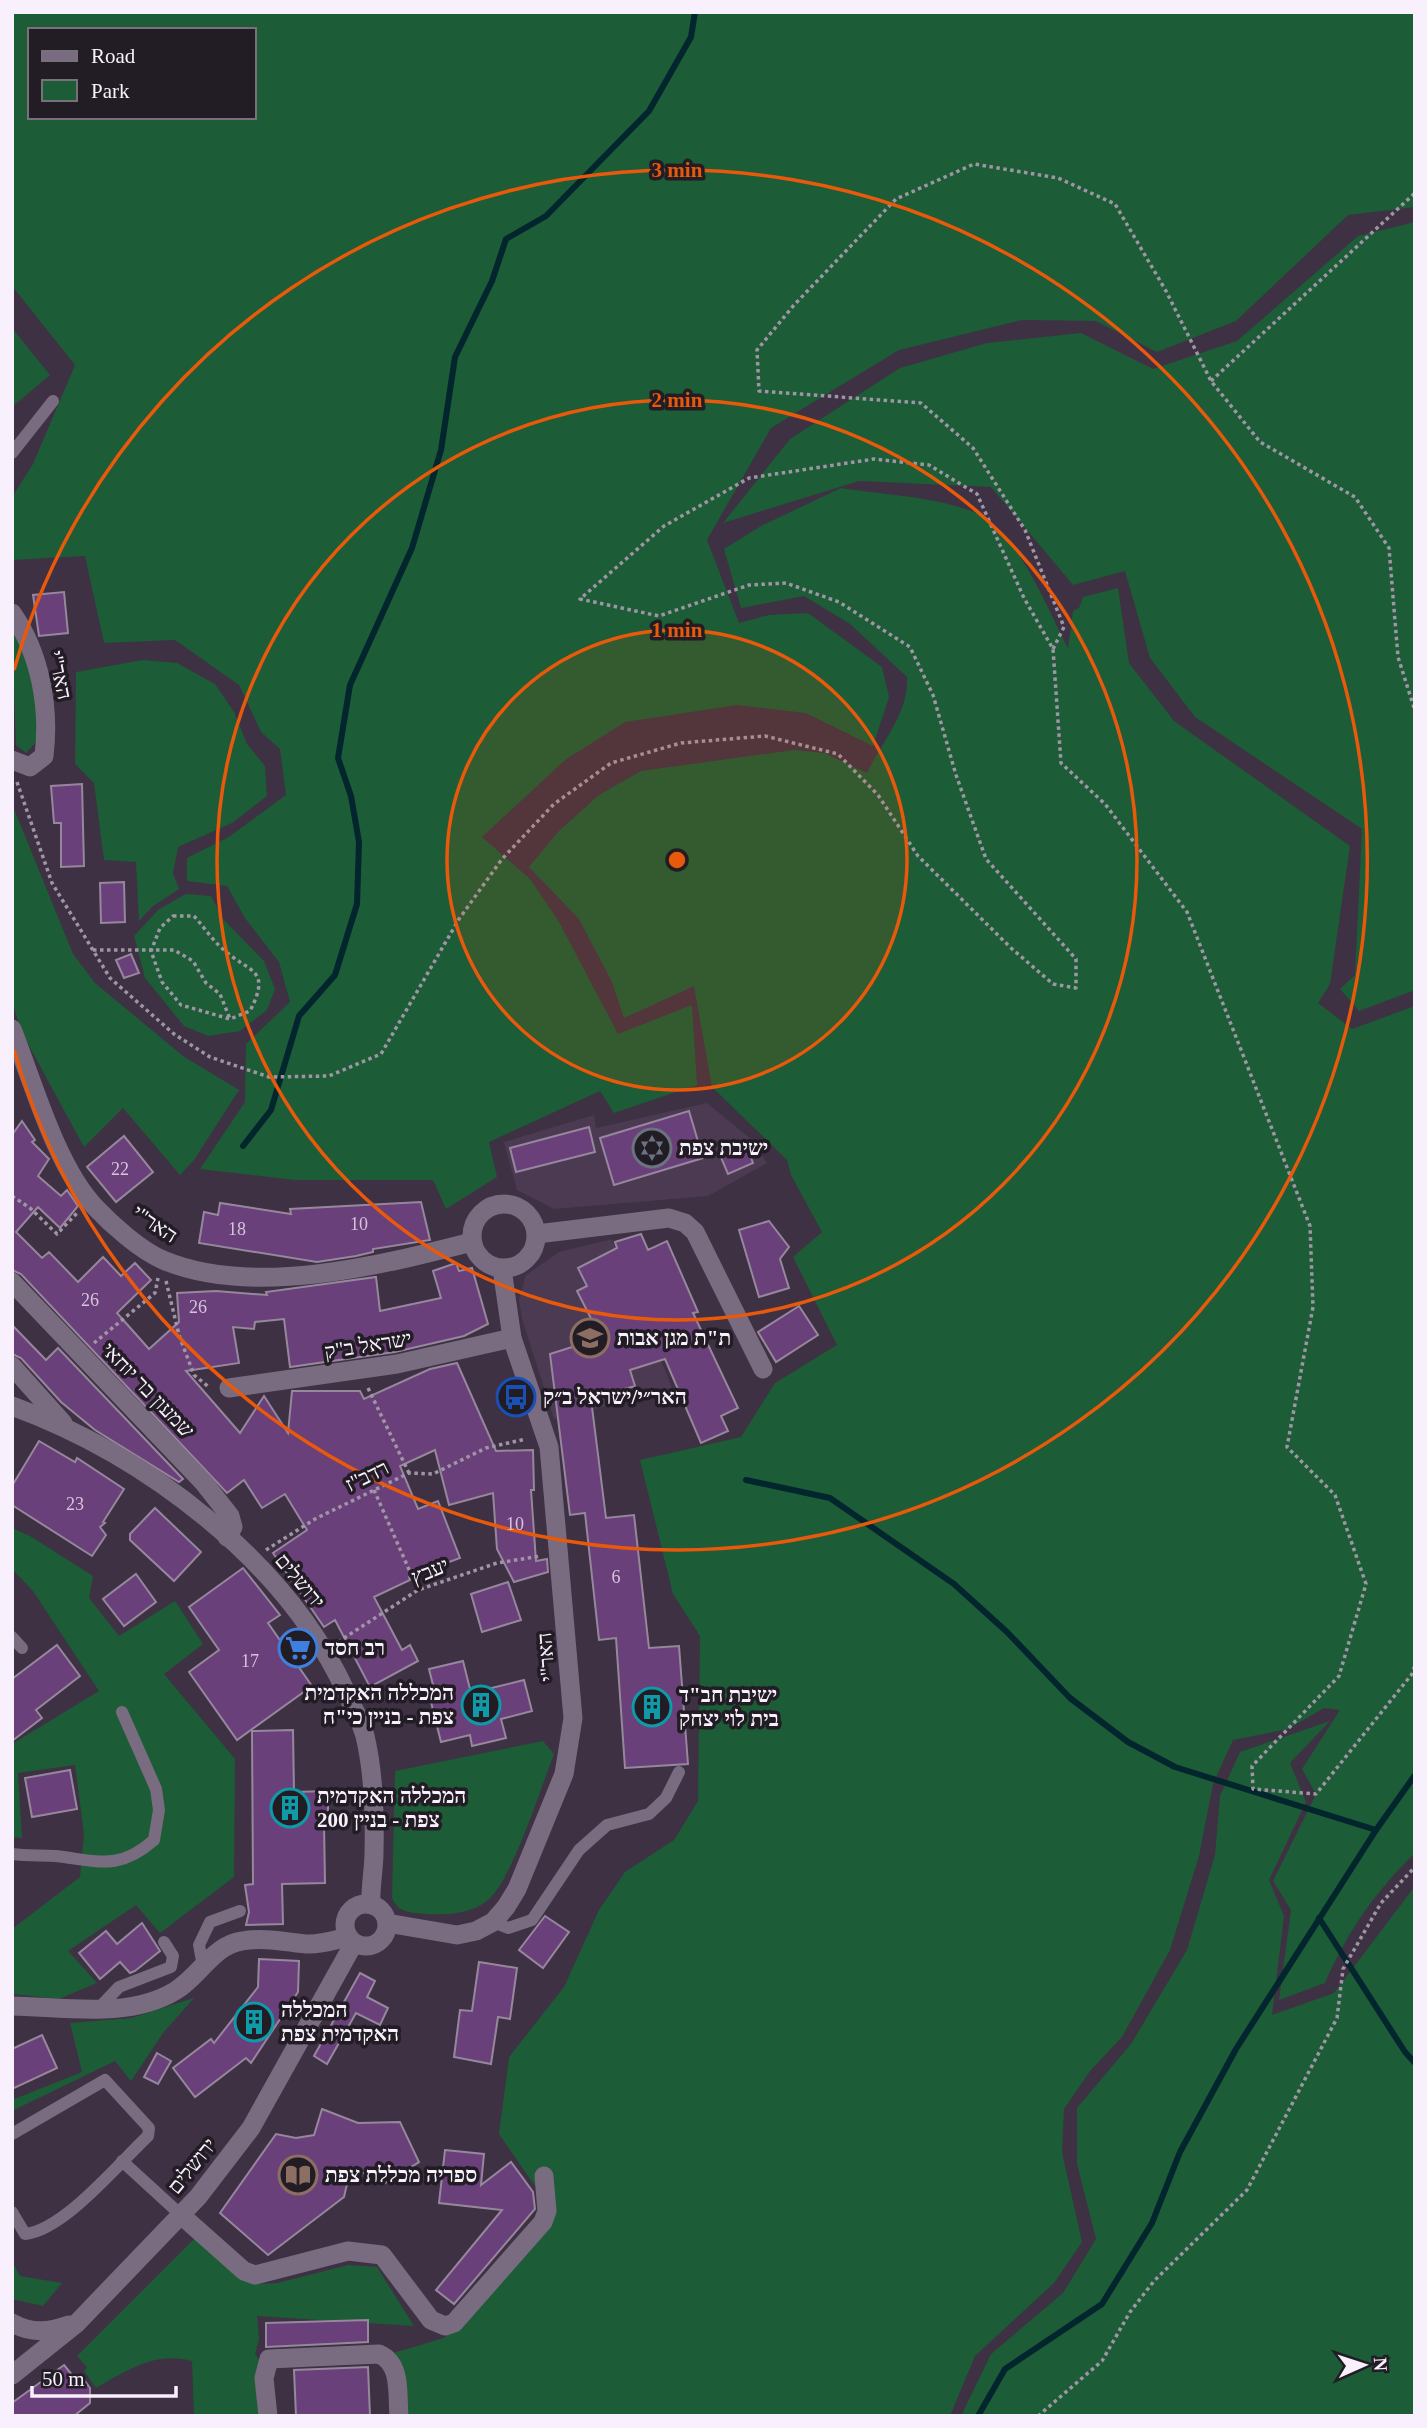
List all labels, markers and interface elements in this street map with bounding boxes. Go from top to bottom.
legend [28,28,256,119]
text: Road [91,44,136,68]
text: Park [91,79,130,103]
text: 3 min [652,158,703,182]
text: 2 min [652,388,703,412]
text: 1 min [652,618,703,642]
street label: האר"י [43,649,77,701]
centre of rings [665,848,689,872]
synagogue icon: ישיבת צפת [631,1127,673,1169]
place label: ישיבת צפת [679,1136,768,1160]
house number: 22 [111,1159,129,1179]
street label: האר"י [128,1200,182,1248]
house number: 10 [350,1214,368,1234]
house number: 18 [228,1219,246,1239]
house number: 26 [81,1290,99,1310]
house number: 26 [189,1297,207,1317]
school or university icon: ת"ת מגן אבות [569,1317,611,1359]
street label: ישראל ב"ק [323,1326,413,1364]
place label: ת"ת מגן אבות [617,1326,731,1350]
street label: שמעון בר יוחאי [97,1338,199,1442]
bus stop icon: האר״י/ישראל ב״ק [495,1376,537,1418]
place label: האר״י/ישראל ב״ק [543,1385,687,1409]
street label: רדב"ז [342,1455,392,1497]
house number: 23 [66,1494,84,1514]
house number: 10 [506,1514,524,1534]
street label: ירושלים [270,1549,330,1613]
street label: יעבץ [408,1553,452,1589]
house number: 6 [612,1567,621,1587]
supermarket icon: רב חסד [277,1627,319,1669]
street label: האר"י [532,1632,560,1682]
place label: רב חסד [325,1636,385,1660]
house number: 17 [241,1651,259,1671]
place label: המכללה האקדמית צפת - בניין כי"ח [305,1681,454,1729]
place label: ישיבת חב"ד בית לוי יצחק [679,1683,779,1731]
building icon: המכללה האקדמית צפת - בניין כי"ח [460,1684,502,1726]
building icon: ישיבת חב"ד בית לוי יצחק [631,1686,673,1728]
place label: המכללה האקדמית צפת - בניין 200 [317,1784,466,1832]
building icon: המכללה האקדמית צפת - בניין 200 [269,1787,311,1829]
place label: המכללה האקדמית צפת [281,1998,399,2046]
building icon: המכללה האקדמית צפת [233,2001,275,2043]
street label: ירושלים [162,2133,222,2199]
library icon: ספריה מכללת צפת [277,2154,319,2196]
place label: ספריה מכללת צפת [325,2163,477,2187]
north arrow [1329,2330,1399,2400]
scale bar [32,2354,175,2398]
text: N [1370,2357,1391,2372]
text: 50 m [42,2367,85,2391]

